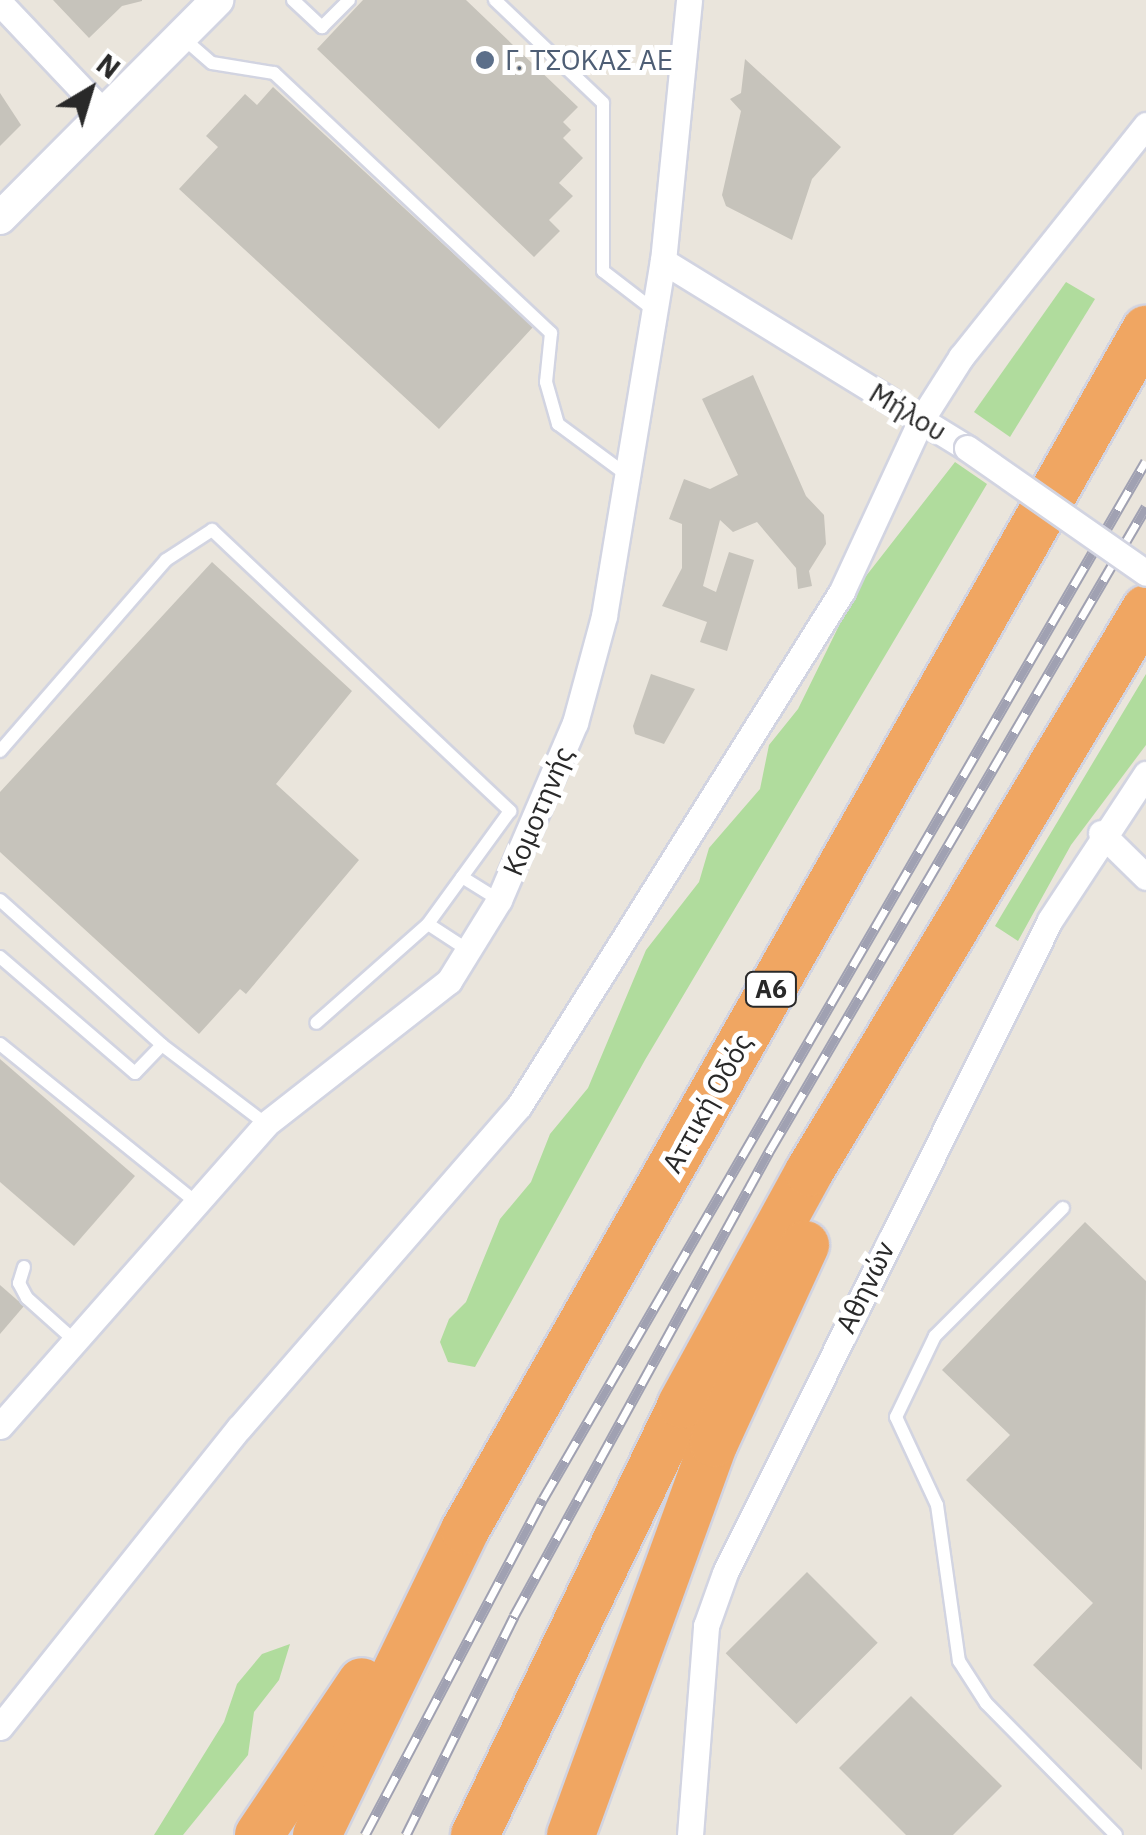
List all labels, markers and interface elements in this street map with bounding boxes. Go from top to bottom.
north arrow [40,40,140,140]
place label: Γ. ΤΣΟΚΑΣ ΑΕ [505,43,673,77]
text: N [89,45,128,87]
marker: Γ. ΤΣΟΚΑΣ ΑΕ [474,49,496,71]
street label: Μήλου [863,376,953,448]
street label: Κομοτηνής [496,741,580,881]
road number: Α6 [744,969,798,1009]
street label: Αττική Οδός [655,1027,759,1179]
street label: Αθηνών [828,1236,902,1338]

